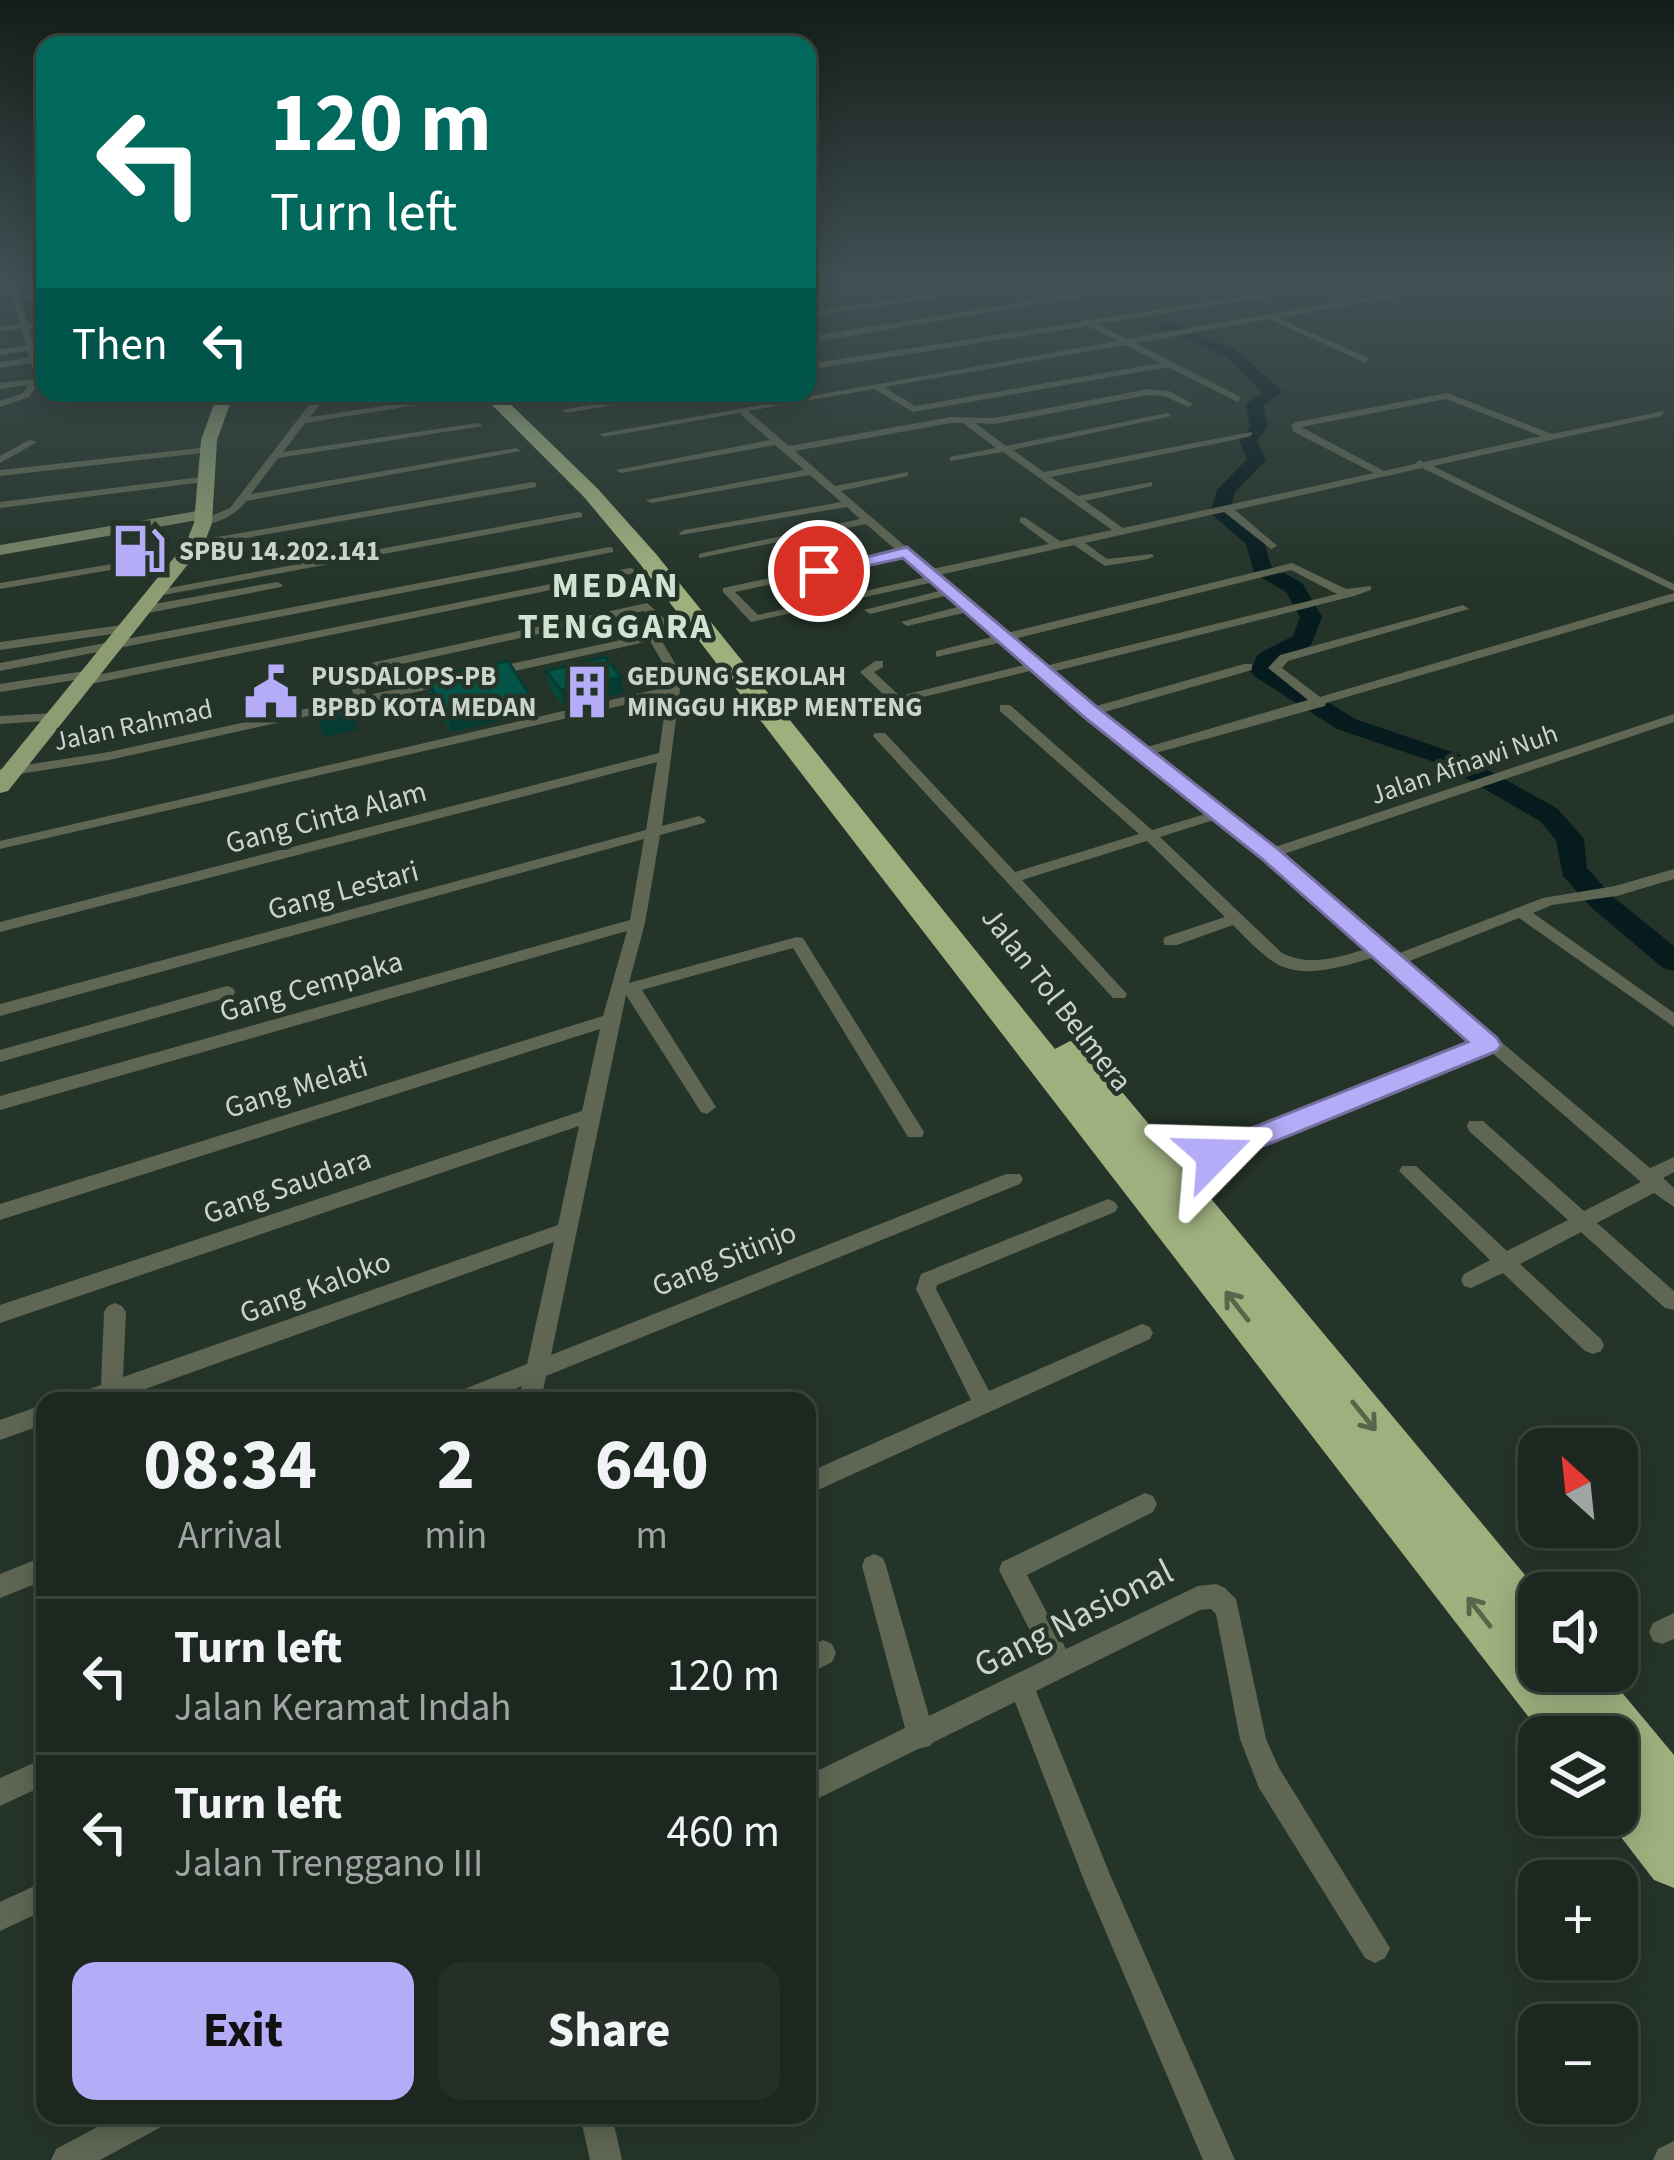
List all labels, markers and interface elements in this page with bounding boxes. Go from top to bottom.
text: 120 m [270,64,492,184]
icon: left [72,84,228,240]
text: Turn left [270,175,457,252]
icon: left [192,312,258,378]
text: Then [72,313,168,377]
pin [768,520,870,622]
fuel station icon: SPBU 14.202.141 [110,522,168,580]
place label: SPBU 14.202.141 [179,532,380,571]
icon: arrive [786,538,852,604]
district label: MEDAN TENGGARA [518,560,714,652]
place label: PUSDALOPS-PB BPBD KOTA MEDAN [311,657,536,727]
place label: GEDUNG SEKOLAH MINGGU HKBP MENTENG [627,657,922,727]
public building icon: PUSDALOPS-PB BPBD KOTA MEDAN [242,663,300,721]
building icon: GEDUNG SEKOLAH MINGGU HKBP MENTENG [558,663,616,721]
street label: Jalan Rahmad [50,690,216,761]
street label: Jalan Afnawi Nuh [1365,714,1563,815]
street label: Gang Cinta Alam [221,770,431,865]
street label: Gang Lestari [263,850,423,931]
street label: Jalan Tol Belmera [971,898,1142,1101]
street label: Gang Cempaka [214,940,408,1033]
street label: Gang Melati [219,1045,373,1130]
position arrow [1151,1092,1277,1218]
street label: Gang Saudara [197,1138,377,1235]
street label: Gang Sitinjo [646,1211,803,1308]
street label: Gang Kaloko [234,1240,397,1335]
one-way arrow [1224,1290,1251,1322]
one-way arrow [1350,1400,1377,1431]
text: 08:34 [143,1414,317,1517]
text: 2 [437,1414,475,1517]
text: 640 [595,1414,709,1517]
north arrow [1518,1428,1638,1548]
map controls [1518,1428,1638,2124]
text: Arrival [178,1508,283,1564]
text: min [424,1508,487,1564]
text: m [636,1508,668,1564]
street label: Gang Nasional [965,1546,1182,1690]
button: sound [1518,1572,1638,1692]
one-way arrow [1466,1597,1493,1629]
text: Turn left [174,1616,342,1680]
icon: left [72,1643,138,1709]
text: 120 m [667,1644,780,1708]
text: Jalan Keramat Indah [174,1680,512,1736]
button: layers [1518,1716,1638,1836]
text: Turn left [174,1772,342,1836]
icon: left [72,1799,138,1865]
text: 460 m [667,1800,780,1864]
text: Jalan Trenggano III [174,1836,483,1892]
button: + [1518,1860,1638,1980]
button: Exit [72,1962,414,2100]
button: Share [438,1962,780,2100]
button: − [1518,2004,1638,2124]

